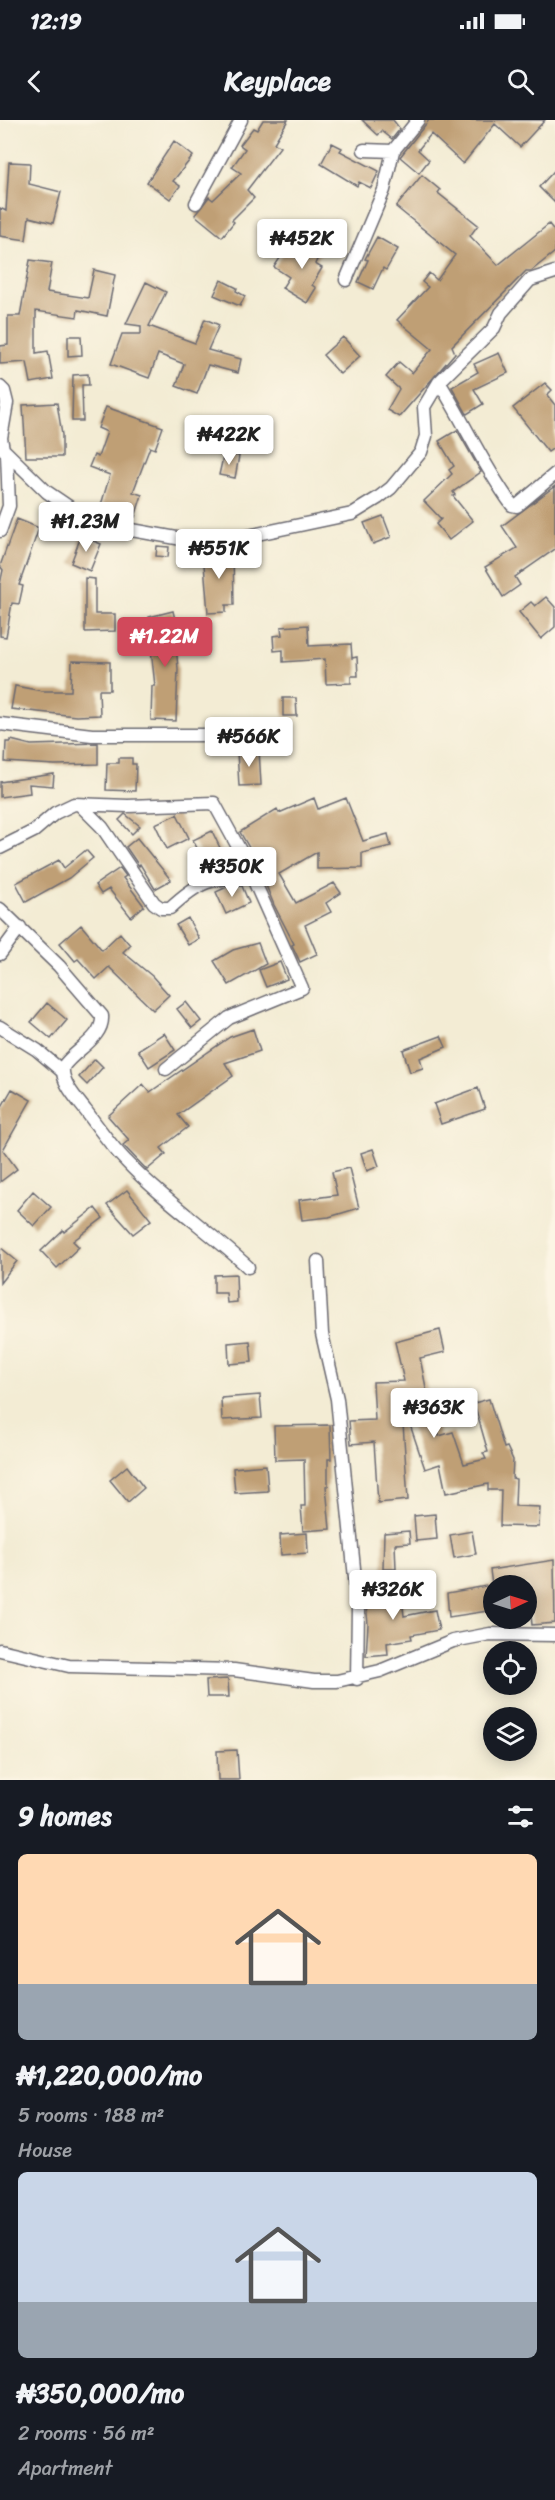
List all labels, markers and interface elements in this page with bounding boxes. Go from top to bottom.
text: 12:19 [30,2,82,41]
text: Keyplace [224,57,331,105]
icon: back [18,65,51,98]
icon: search [504,65,537,98]
pin: ₦452K [260,219,344,270]
text: ₦452K [271,221,333,256]
pin: ₦422K [187,415,271,466]
text: ₦422K [198,417,260,452]
pin: ₦1.23M [37,502,135,553]
text: ₦1.23M [53,504,119,539]
pin: ₦551K [177,529,261,580]
text: ₦551K [190,531,248,566]
pin: ₦1.22M [116,617,214,668]
text: ₦1.22M [131,619,199,654]
pin: ₦566K [207,717,291,768]
text: ₦566K [219,719,279,754]
pin: ₦350K [190,847,274,898]
text: ₦350K [201,849,263,884]
pin: ₦363K [392,1388,476,1439]
text: ₦363K [405,1390,463,1425]
pin: ₦326K [351,1570,435,1621]
text: ₦326K [363,1572,423,1607]
north arrow [483,1575,537,1629]
map controls [483,1575,537,1761]
button: locate [483,1641,537,1695]
button: layers [483,1707,537,1761]
text: 9 homes [18,1793,112,1839]
icon: filters [504,1800,537,1833]
icon: home [224,1893,332,2001]
text: ₦1,220,000/mo [18,2052,202,2098]
text: 5 rooms · 188 m² [18,2098,164,2133]
text: House [18,2133,72,2168]
icon: home [224,2211,332,2319]
text: ₦350,000/mo [18,2370,184,2416]
text: 2 rooms · 56 m² [18,2416,155,2451]
text: Apartment [18,2451,112,2486]

